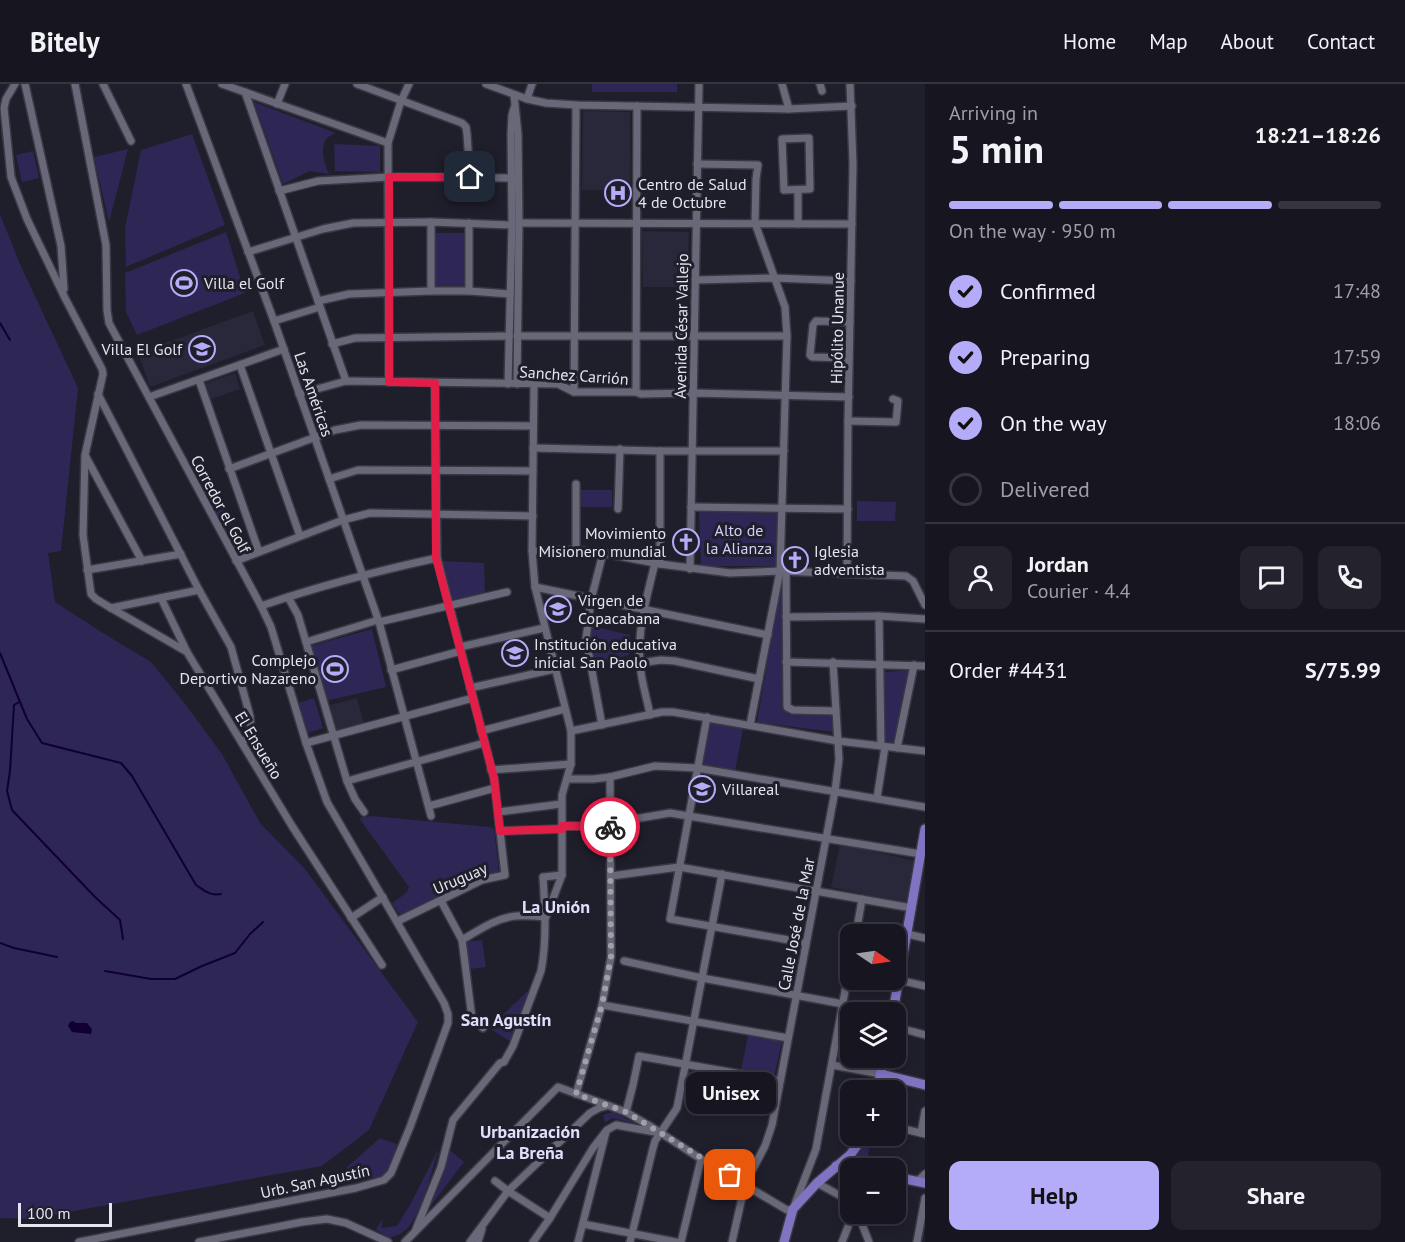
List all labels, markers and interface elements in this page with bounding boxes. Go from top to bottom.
text: Bitely [30,23,100,60]
text: Home [1063,28,1116,55]
text: Map [1149,28,1188,55]
text: About [1221,28,1274,55]
text: Contact [1307,28,1375,55]
text: Arriving in [949,100,1038,126]
text: 18:21–18:26 [1255,121,1381,149]
text: 5 min [949,123,1044,174]
pin [444,151,495,202]
icon: home [453,160,486,193]
place label: Centro de Salud 4 de Octubre [638,174,747,212]
hospital icon: Centro de Salud 4 de Octubre [603,178,633,208]
text: On the way · 950 m [949,218,1116,244]
street label: Avenida César Vallejo [670,253,692,399]
sports icon: Villa el Golf [169,268,199,298]
street label: Hipólito Unanue [826,272,848,384]
place label: Villa el Golf [203,273,285,293]
icon: check [949,275,982,308]
text: Confirmed [1000,277,1096,305]
text: 17:48 [1333,278,1381,304]
school or university icon: Villa El Golf [187,334,217,364]
place label: Villa El Golf [100,339,183,359]
icon: check [949,341,982,374]
text: Preparing [1000,343,1090,371]
text: 17:59 [1333,344,1381,370]
street label: Las Américas [290,349,338,439]
street label: Sanchez Carrión [519,361,629,389]
icon: check [949,407,982,440]
text: On the way [1000,409,1107,437]
text: 18:06 [1333,410,1381,436]
street label: Corredor el Golf [187,452,256,557]
text: Delivered [1000,475,1090,503]
park label: Alto de la Alianza [706,520,772,558]
place label: Movimiento Misionero mundial [538,523,666,561]
church icon: Movimiento Misionero mundial [671,527,701,557]
place label: Iglesia adventista [814,541,885,579]
church icon: Iglesia adventista [780,545,810,575]
button: person [949,546,1012,609]
button: chat [1240,546,1303,609]
button: phone [1318,546,1381,609]
text: Jordan [1027,550,1089,578]
text: Courier · 4.4 [1027,578,1130,604]
place label: Virgen de Copacabana [577,590,660,628]
school or university icon: Virgen de Copacabana [543,594,573,624]
place label: Institución educativa inicial San Paolo [534,634,677,672]
school or university icon: Institución educativa inicial San Paolo [500,638,530,668]
place label: Complejo Deportivo Nazareno [179,650,316,688]
sports icon: Complejo Deportivo Nazareno [320,654,350,684]
text: Order #4431 [949,656,1068,684]
text: S/75.99 [1305,656,1381,684]
street label: El Ensueño [231,707,287,783]
school or university icon: Villareal [687,774,717,804]
place label: Villareal [721,779,779,799]
courier [580,797,640,857]
icon: bike [594,811,627,844]
street label: Calle José de la Mar [773,855,819,992]
street label: Uruguay [430,857,491,898]
district label: La Unión [522,895,590,918]
north arrow [840,924,906,990]
map controls [840,924,906,1224]
button: layers [840,1002,906,1068]
district label: San Agustín [461,1008,551,1031]
callout: Unisex [685,1073,775,1115]
text: Unisex [702,1080,760,1106]
button: + [840,1080,906,1146]
district label: Urbanización La Breña [480,1120,580,1164]
pin [704,1149,755,1200]
icon: bag [713,1158,746,1191]
button: − [840,1158,906,1224]
street label: Urb. San Agustín [258,1160,372,1202]
button: Help [949,1161,1159,1230]
button: Share [1171,1161,1381,1230]
scale bar [18,1200,112,1228]
text: 100 m [27,1203,70,1223]

